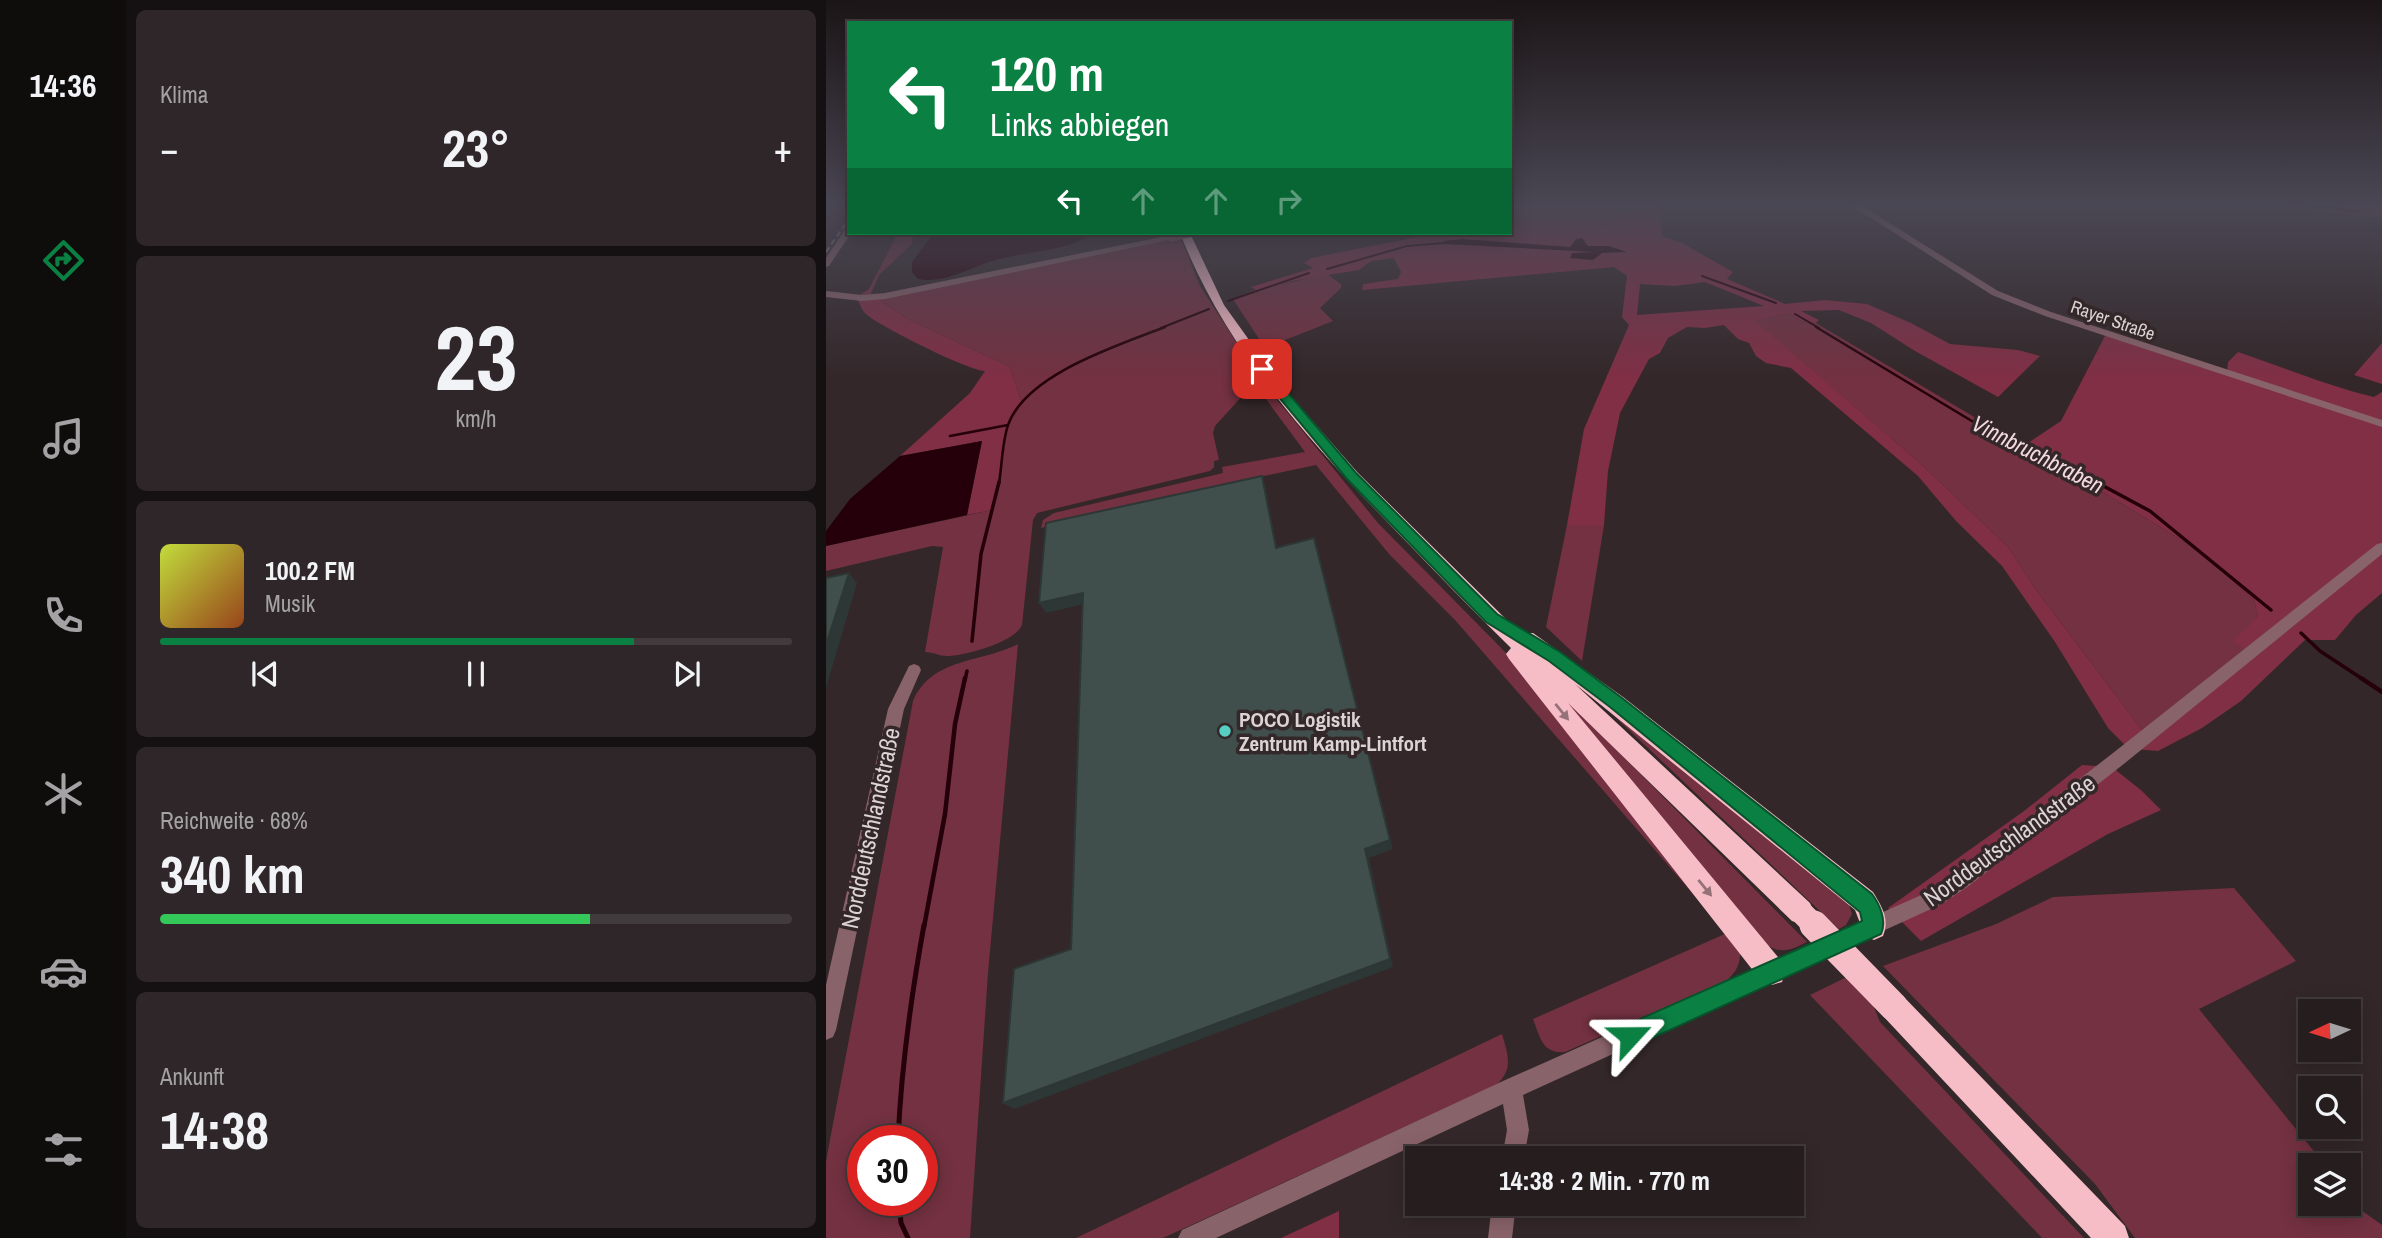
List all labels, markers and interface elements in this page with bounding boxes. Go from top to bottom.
text: 120 m [990,40,1104,106]
icon: left [875,49,966,140]
text: 14:36 [29,64,97,107]
text: Klima [160,79,208,110]
text: Links abbiegen [990,103,1169,146]
text: 23° [442,113,510,183]
text: − [160,123,178,174]
text: + [774,123,792,174]
icon: left [1051,182,1089,220]
icon: ahead [1124,182,1162,220]
icon: ahead [1197,182,1235,220]
icon: right [1270,182,1308,220]
icon: directions [39,236,88,285]
street label: Rayer Straße [2067,294,2159,346]
text: 23 [435,296,518,418]
pin [1232,339,1292,399]
icon: arrive [1243,350,1281,388]
text: km/h [456,403,496,434]
water label: Vinnbruchbraben [1967,407,2109,501]
icon: music [39,414,88,463]
text: 100.2 FM [265,553,355,588]
text: Musik [265,588,315,619]
icon: phone [39,591,88,640]
icon: previous [246,655,284,693]
icon: pause [457,655,495,693]
icon: next [668,655,706,693]
one-way arrow [1555,702,1570,720]
place label: POCO Logistik Zentrum Kamp-Lintfort [1239,705,1427,758]
marker: POCO Logistik Zentrum Kamp-Lintfort [1217,723,1233,739]
street label: Norddeutschlandstraße [833,725,907,931]
street label: Norddeutschlandstraße [1917,767,2101,913]
icon: climate [39,769,88,818]
text: Reichweite · 68% [160,805,308,836]
text: 340 km [160,839,305,909]
one-way arrow [1698,879,1713,897]
icon: car [39,947,88,996]
position arrow [1593,999,1667,1073]
north arrow [2298,999,2361,1062]
map controls [2298,999,2361,1216]
text: Ankunft [160,1061,224,1092]
button: search [2298,1076,2361,1139]
text: 14:38 [160,1095,269,1165]
icon: filters [39,1125,88,1174]
speed limit sign: 30 [847,1125,938,1216]
button: layers [2298,1153,2361,1216]
text: 14:38 · 2 Min. · 770 m [1499,1163,1710,1198]

